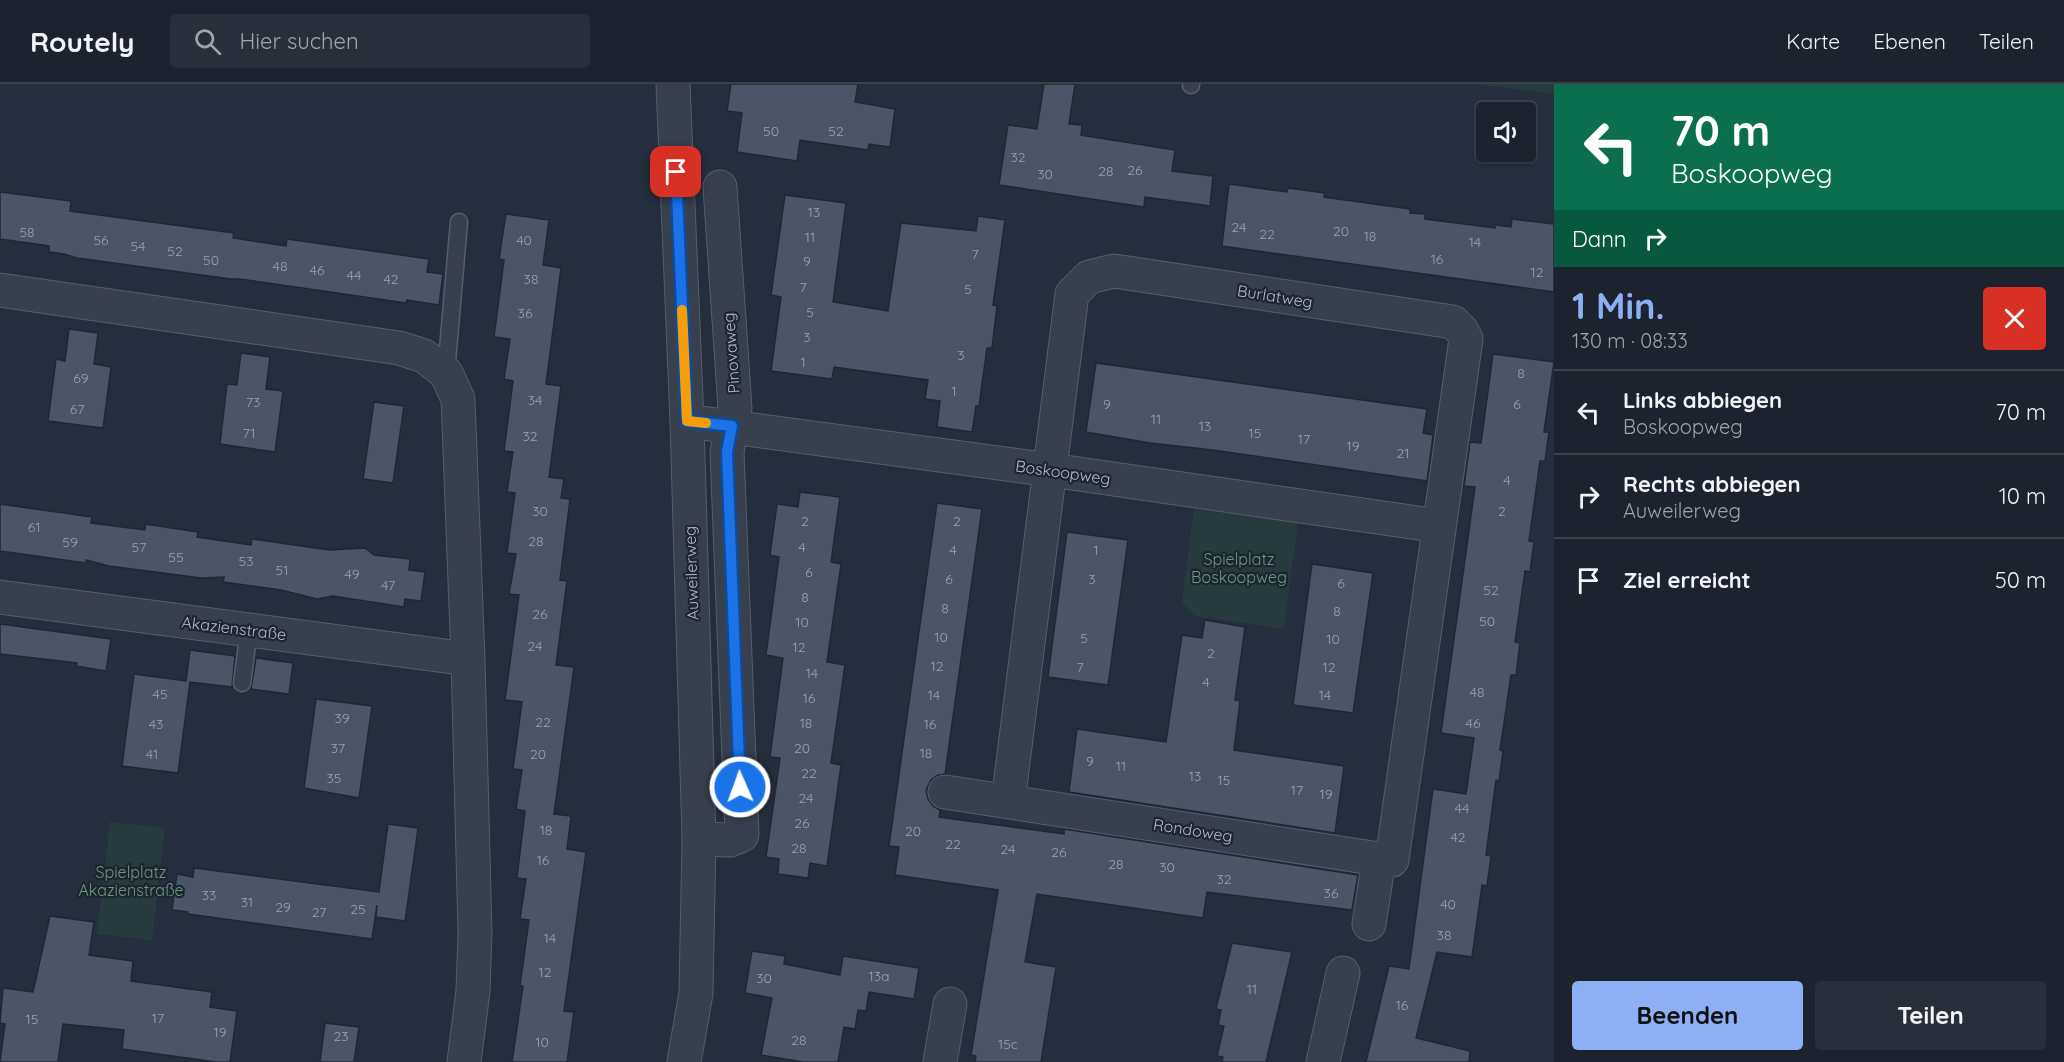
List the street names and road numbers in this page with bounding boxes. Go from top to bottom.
street label: Burlatweg [1236,280,1314,312]
street label: Pinovaweg [718,312,744,394]
street label: Boskoopweg [1014,455,1112,489]
street label: Auweilerweg [679,526,703,620]
street label: Akazienstraße [181,612,287,644]
street label: Rondoweg [1152,814,1234,846]

